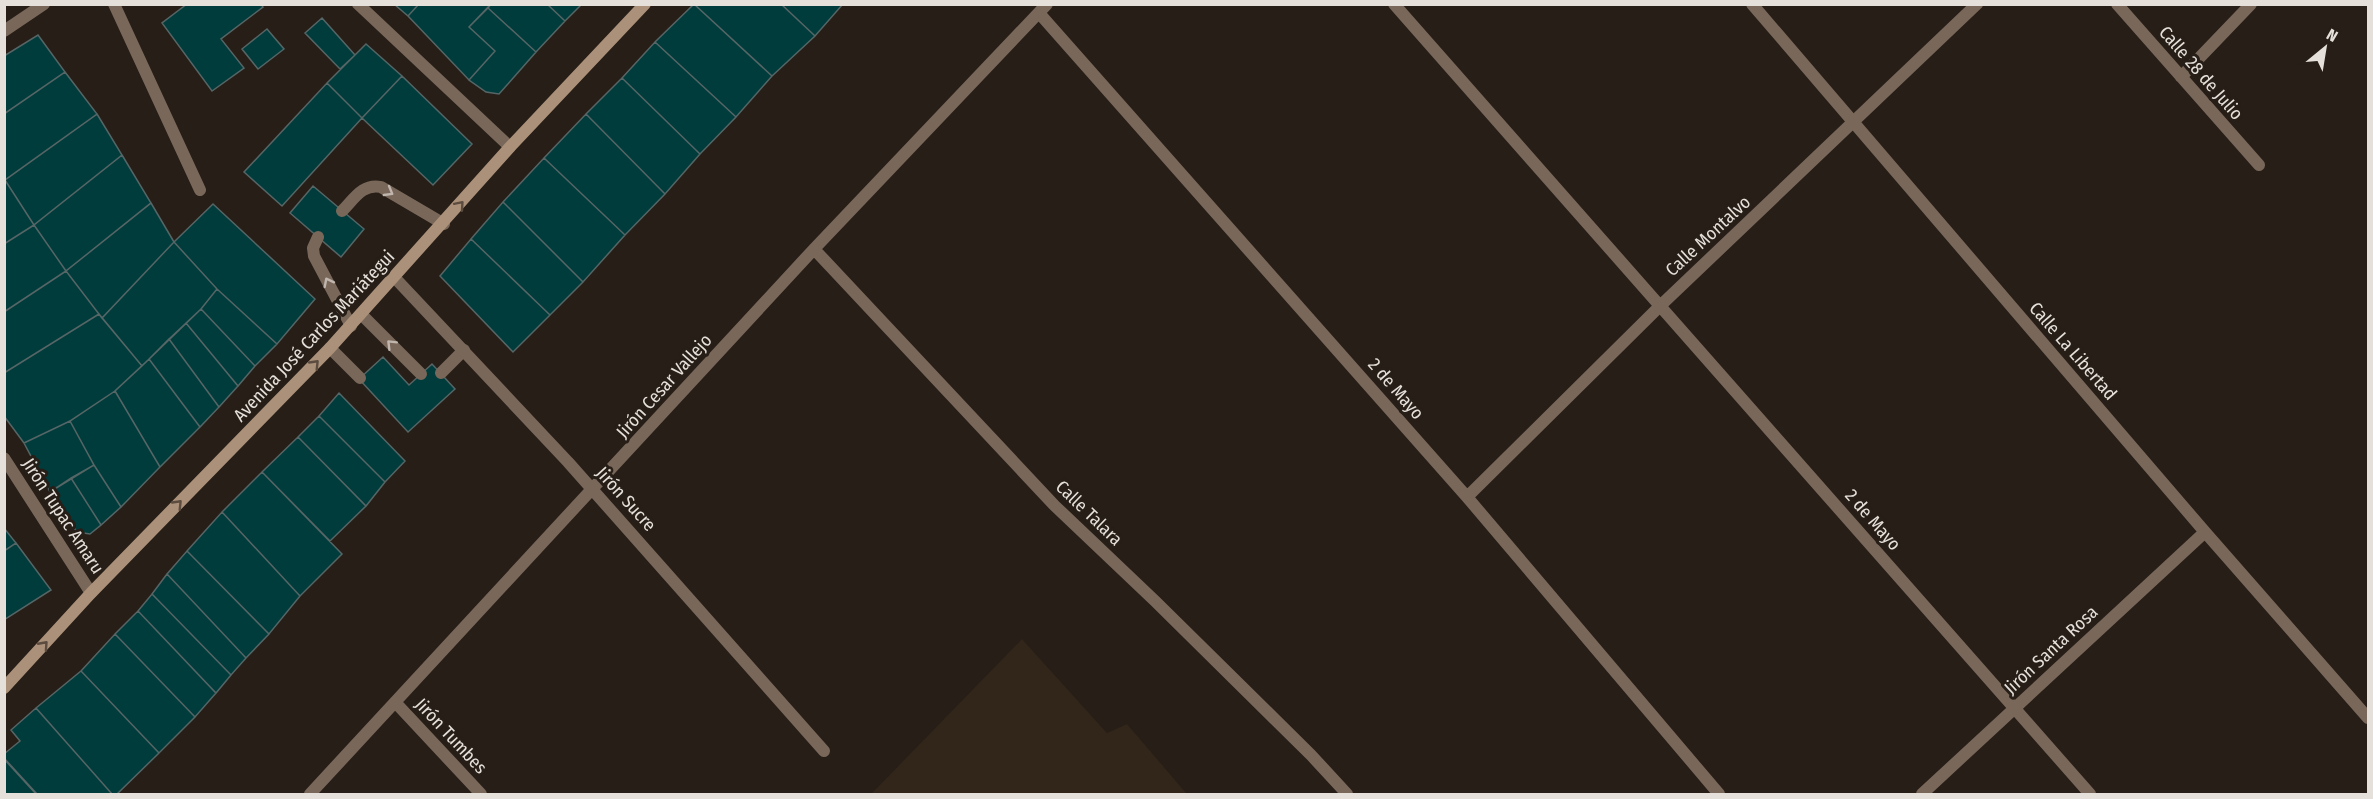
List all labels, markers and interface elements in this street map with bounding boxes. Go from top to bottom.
north arrow [2295,18,2355,78]
street label: Calle 28 de Julio [2154,22,2248,124]
text: N [2323,25,2341,46]
one-way arrow [383,185,393,196]
street label: Calle Montalvo [1661,191,1755,281]
one-way arrow [453,201,464,212]
street label: Avenida José Carlos Mariátegui [229,246,399,426]
one-way arrow [324,278,335,289]
street label: Calle La Libertad [2025,298,2121,404]
street label: Jirón Cesar Vallejo [612,329,716,443]
one-way arrow [388,341,399,352]
street label: 2 de Mayo [1364,354,1428,424]
one-way arrow [307,361,318,372]
street label: Jirón Tupac Amaru [17,454,109,578]
street label: Jirón Sucre [591,462,661,536]
street label: Calle Talara [1051,476,1127,550]
street label: 2 de Mayo [1841,485,1905,555]
one-way arrow [171,500,182,510]
street label: Jirón Santa Rosa [2000,601,2102,699]
one-way arrow [37,641,48,652]
street label: Jirón Tumbes [410,694,492,779]

